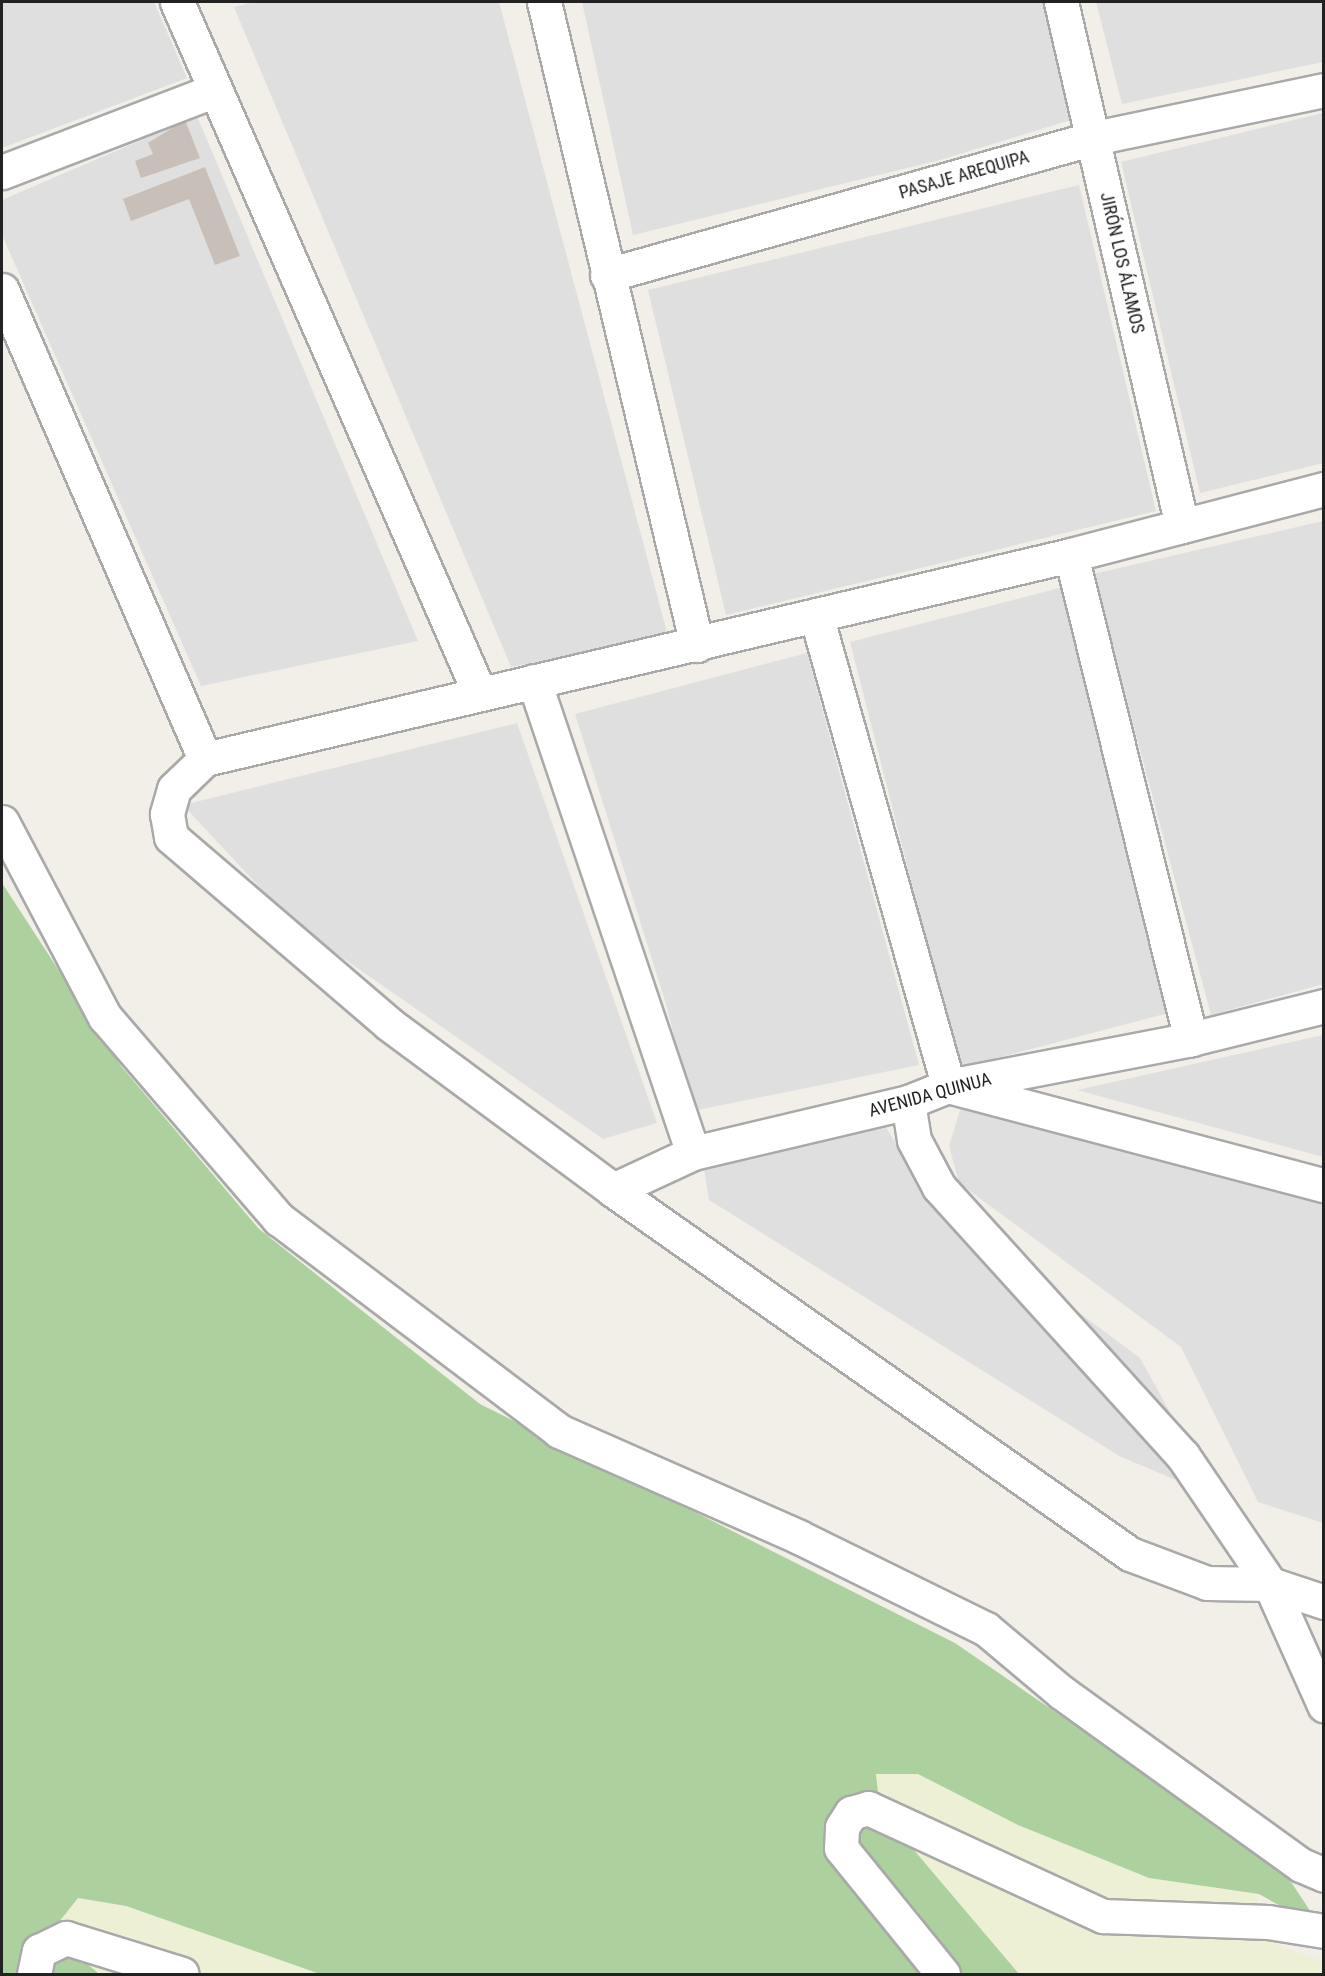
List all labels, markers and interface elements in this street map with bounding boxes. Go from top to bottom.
street label: PASAJE AREQUIPA [897,146,1031,204]
street label: JIRÓN LOS ÁLAMOS [1095,190,1149,336]
street label: AVENIDA QUINUA [866,1068,994,1122]

